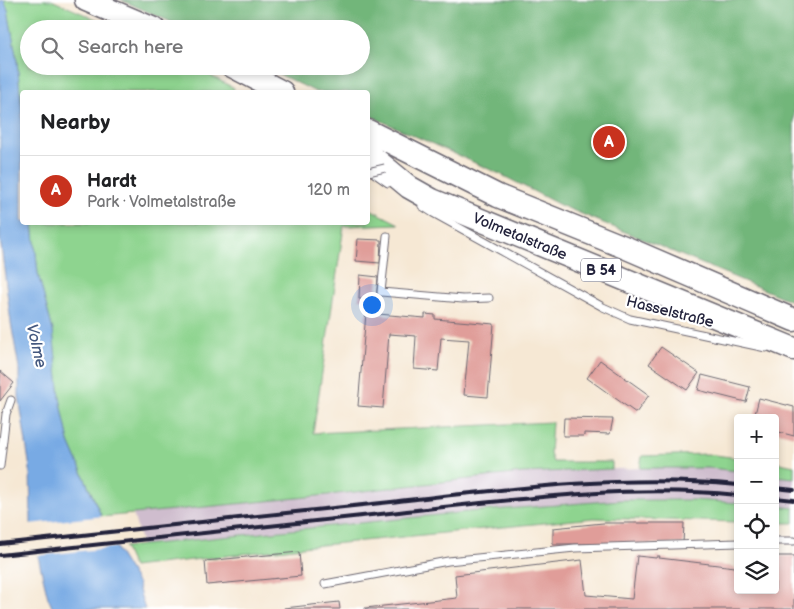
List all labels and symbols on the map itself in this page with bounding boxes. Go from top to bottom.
pin: A [593,123,625,161]
street label: Volmetalstraße [470,208,570,264]
road number: B 54 [581,258,621,282]
your location [359,292,385,318]
street label: Hasselstraße [624,292,716,332]
water label: Volme [22,322,50,370]

